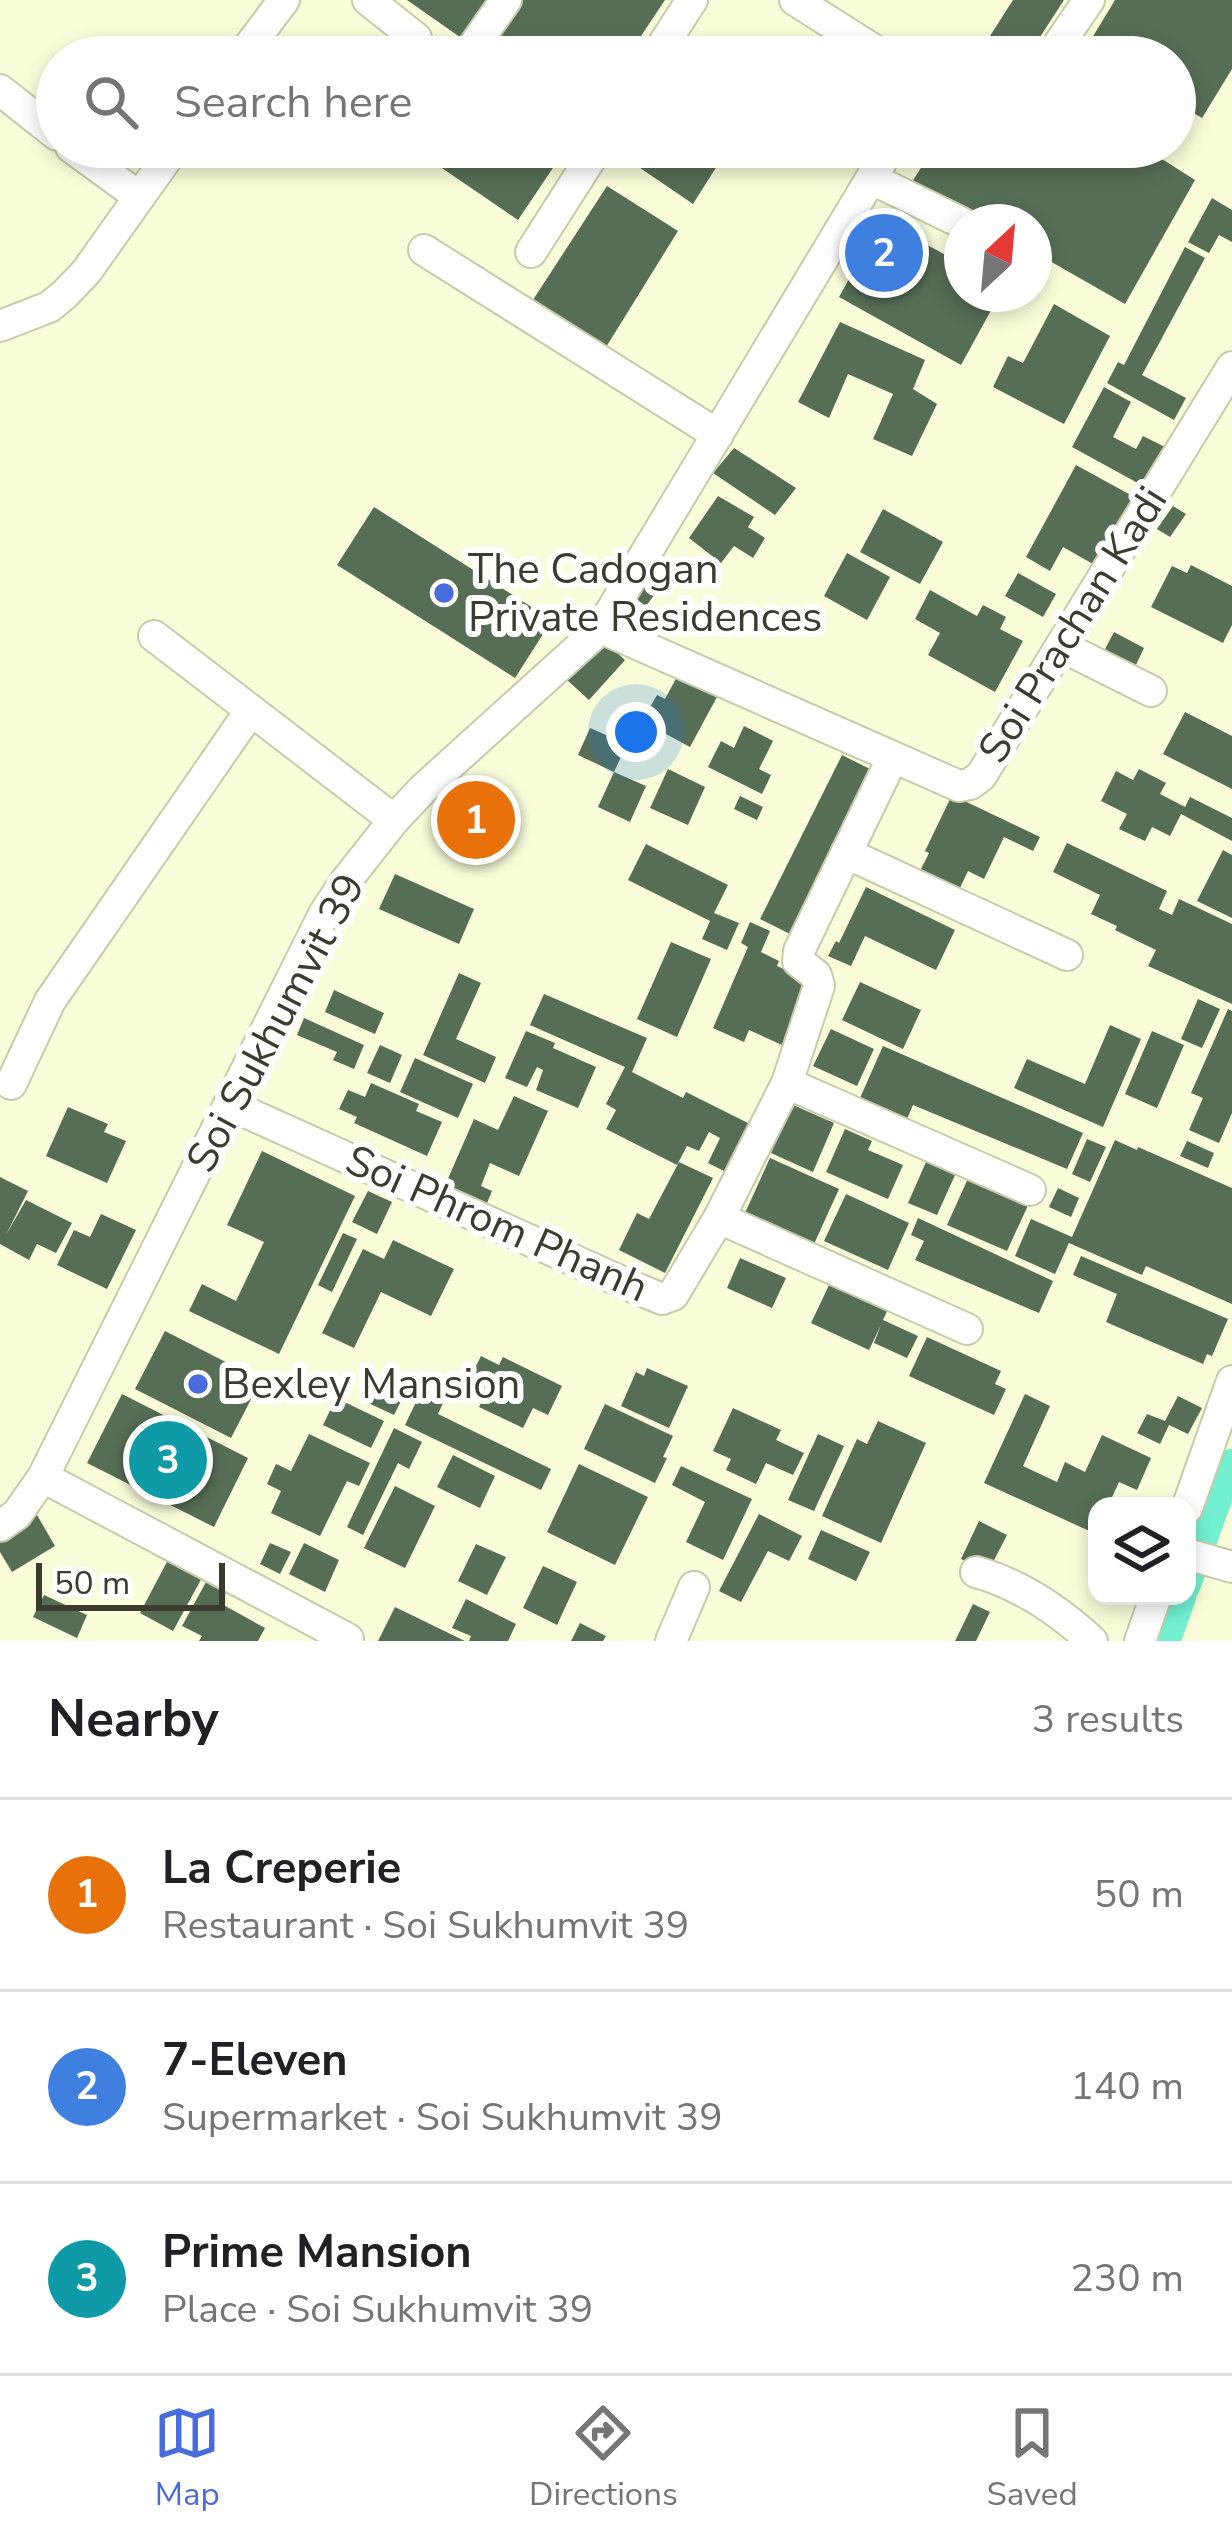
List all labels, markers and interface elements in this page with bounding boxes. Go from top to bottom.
search box [36,36,1196,168]
icon: search [78,69,144,135]
text: Search here [174,72,413,133]
north arrow [944,204,1052,312]
pin: 2 [845,208,923,298]
street label: Soi Prachan Kadi [965,476,1181,774]
place label: The Cadogan Private Residences [468,541,822,646]
marker: The Cadogan Private Residences [431,580,457,606]
your location [606,702,666,762]
pin: 1 [437,775,515,865]
street label: Soi Sukhumvit 39 [173,864,379,1182]
street label: Soi Phrom Phanh [337,1132,657,1316]
place label: Bexley Mansion [222,1356,520,1413]
marker: Bexley Mansion [185,1371,211,1397]
pin: 3 [129,1415,207,1505]
map controls [1088,1497,1196,1605]
button: layers [1088,1497,1196,1605]
scale bar [36,1557,225,1610]
text: 50 m [54,1561,130,1606]
text: Nearby [48,1684,219,1754]
text: 3 results [1032,1693,1184,1746]
text: La Creperie [162,1838,401,1899]
text: 1 [75,1868,99,1921]
text: 50 m [1094,1868,1184,1921]
text: Restaurant · Soi Sukhumvit 39 [162,1899,689,1952]
text: 7-Eleven [162,2030,348,2091]
text: 2 [75,2060,99,2113]
text: 140 m [1070,2060,1184,2113]
text: Supermarket · Soi Sukhumvit 39 [162,2091,723,2144]
text: Prime Mansion [162,2222,472,2283]
text: 3 [75,2252,99,2305]
text: 230 m [1070,2252,1184,2305]
text: Place · Soi Sukhumvit 39 [162,2283,593,2336]
tab: Map [154,2400,220,2517]
tab: Directions [529,2400,678,2517]
tab: Saved [986,2400,1078,2517]

